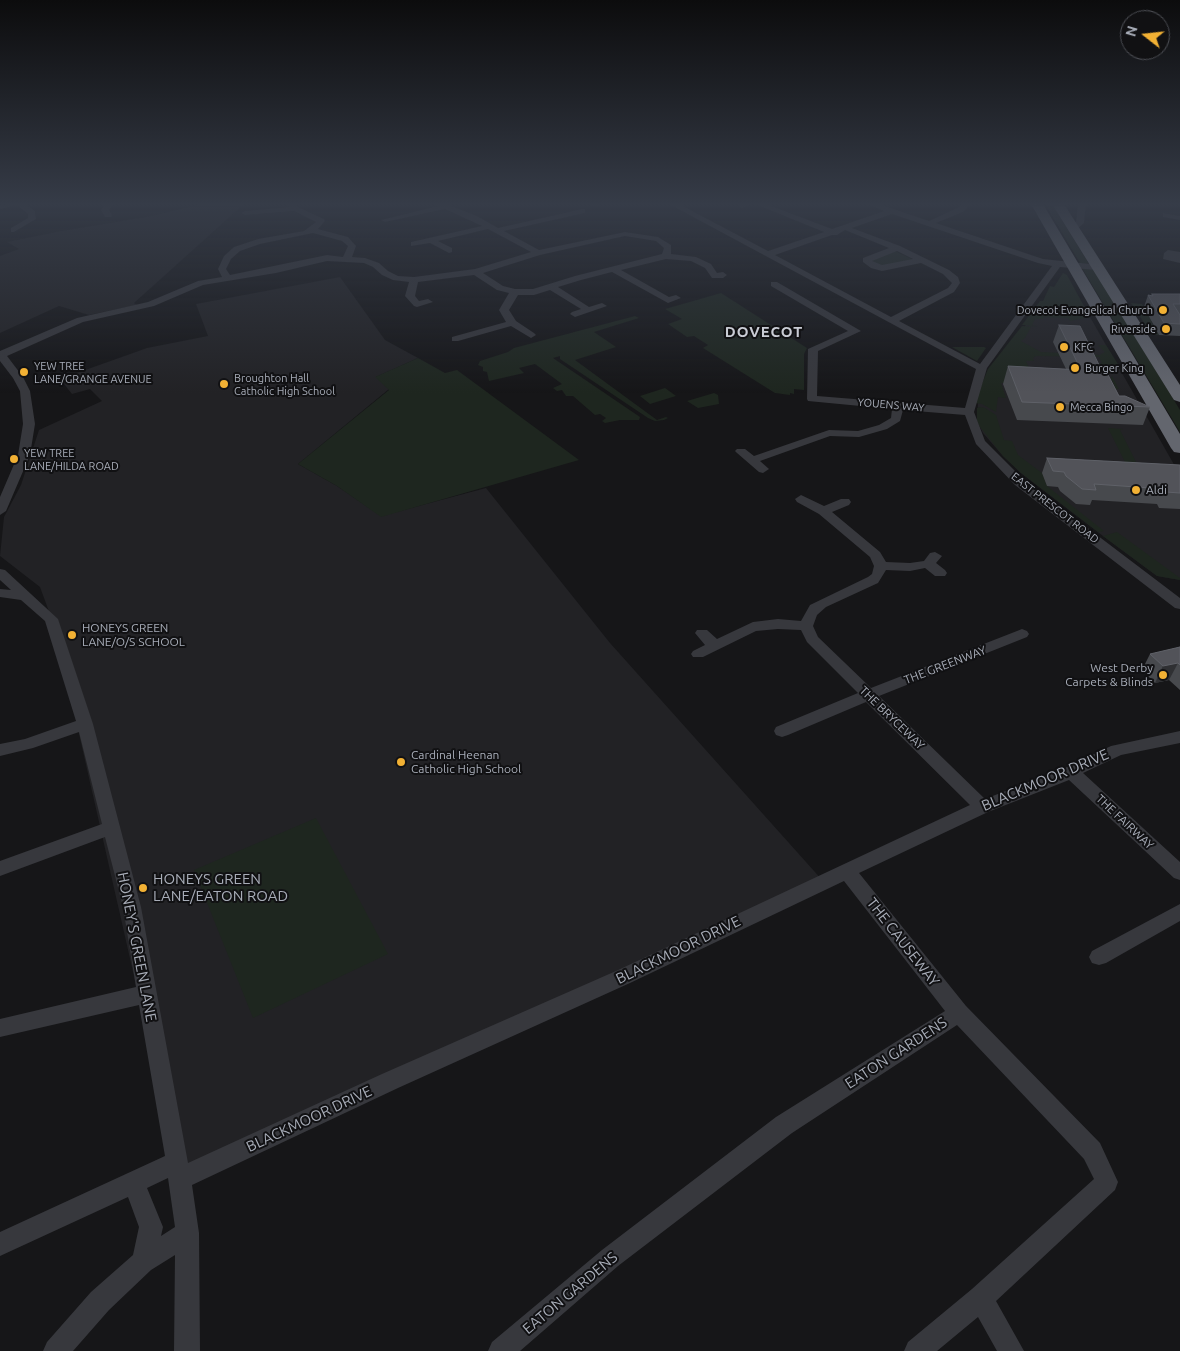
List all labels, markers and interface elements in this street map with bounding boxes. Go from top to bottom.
north arrow [1120,10,1170,60]
text: N [1122,24,1141,38]
place label: Dovecot Evangelical Church [1017,303,1153,317]
marker: Dovecot Evangelical Church [1157,304,1169,316]
place label: Riverside [1111,322,1156,336]
district label: DOVECOT [724,323,804,341]
marker: Riverside [1160,323,1172,335]
place label: KFC [1074,340,1093,354]
marker: KFC [1058,341,1070,353]
place label: YEW TREE LANE/GRANGE AVENUE [34,359,152,385]
place label: Burger King [1085,361,1144,375]
marker: Burger King [1069,362,1081,374]
marker: YEW TREE LANE/GRANGE AVENUE [18,366,30,378]
place label: Broughton Hall Catholic High School [234,371,335,397]
marker: Broughton Hall Catholic High School [218,378,230,390]
street label: YOUENS WAY [857,395,925,415]
place label: Mecca Bingo [1070,400,1133,414]
marker: Mecca Bingo [1054,401,1066,413]
place label: YEW TREE LANE/HILDA ROAD [24,446,119,472]
marker: YEW TREE LANE/HILDA ROAD [8,453,20,465]
street label: EAST PRESCOT ROAD [1009,470,1101,546]
place label: Aldi [1146,483,1167,497]
marker: Aldi [1130,484,1142,496]
place label: HONEYS GREEN LANE/O/S SCHOOL [82,621,185,649]
marker: HONEYS GREEN LANE/O/S SCHOOL [66,629,78,641]
street label: THE GREENWAY [902,643,988,687]
place label: West Derby Carpets & Blinds [1065,661,1153,689]
marker: West Derby Carpets & Blinds [1157,669,1169,681]
street label: THE BRYCEWAY [856,683,928,753]
street label: BLACKMOOR DRIVE [979,745,1111,815]
place label: Cardinal Heenan Catholic High School [411,748,521,776]
marker: Cardinal Heenan Catholic High School [395,756,407,768]
street label: THE FAIRWAY [1093,792,1157,852]
place label: HONEYS GREEN LANE/EATON ROAD [153,870,288,905]
street label: HONEY'S GREEN LANE [114,871,160,1023]
marker: HONEYS GREEN LANE/EATON ROAD [137,882,149,894]
street label: THE CAUSEWAY [863,894,943,990]
street label: BLACKMOOR DRIVE [613,912,743,988]
street label: EATON GARDENS [842,1013,950,1093]
street label: BLACKMOOR DRIVE [243,1082,375,1156]
street label: EATON GARDENS [519,1248,621,1338]

